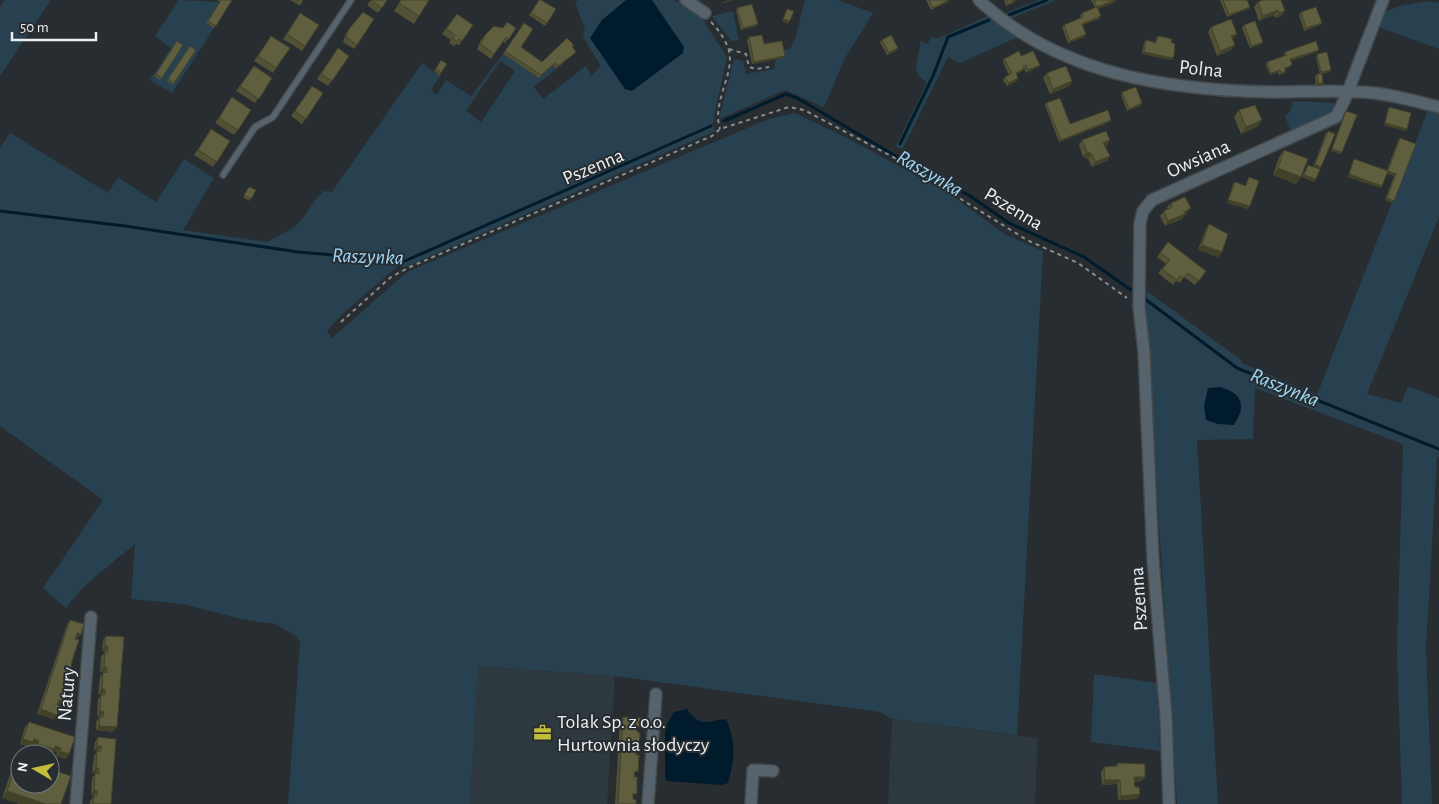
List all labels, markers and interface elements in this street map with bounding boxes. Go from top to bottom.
scale bar [12,10,96,42]
text: 50 m [20,20,49,35]
street label: Polna [1178,57,1224,81]
street label: Owsiana [1164,136,1233,182]
street label: Pszenna [560,145,627,189]
water label: Raszynka [893,146,966,201]
street label: Pszenna [981,184,1046,234]
water label: Raszynka [332,245,404,268]
water label: Raszynka [1247,364,1322,411]
street label: Pszenna [1127,566,1151,632]
street label: Natury [55,666,79,722]
place label: Tolak Sp. z o.o. Hurtownia słodyczy [557,712,710,755]
office icon: Tolak Sp. z o.o. Hurtownia słodyczy [533,723,553,743]
north arrow [10,744,60,794]
text: N [15,761,31,773]

